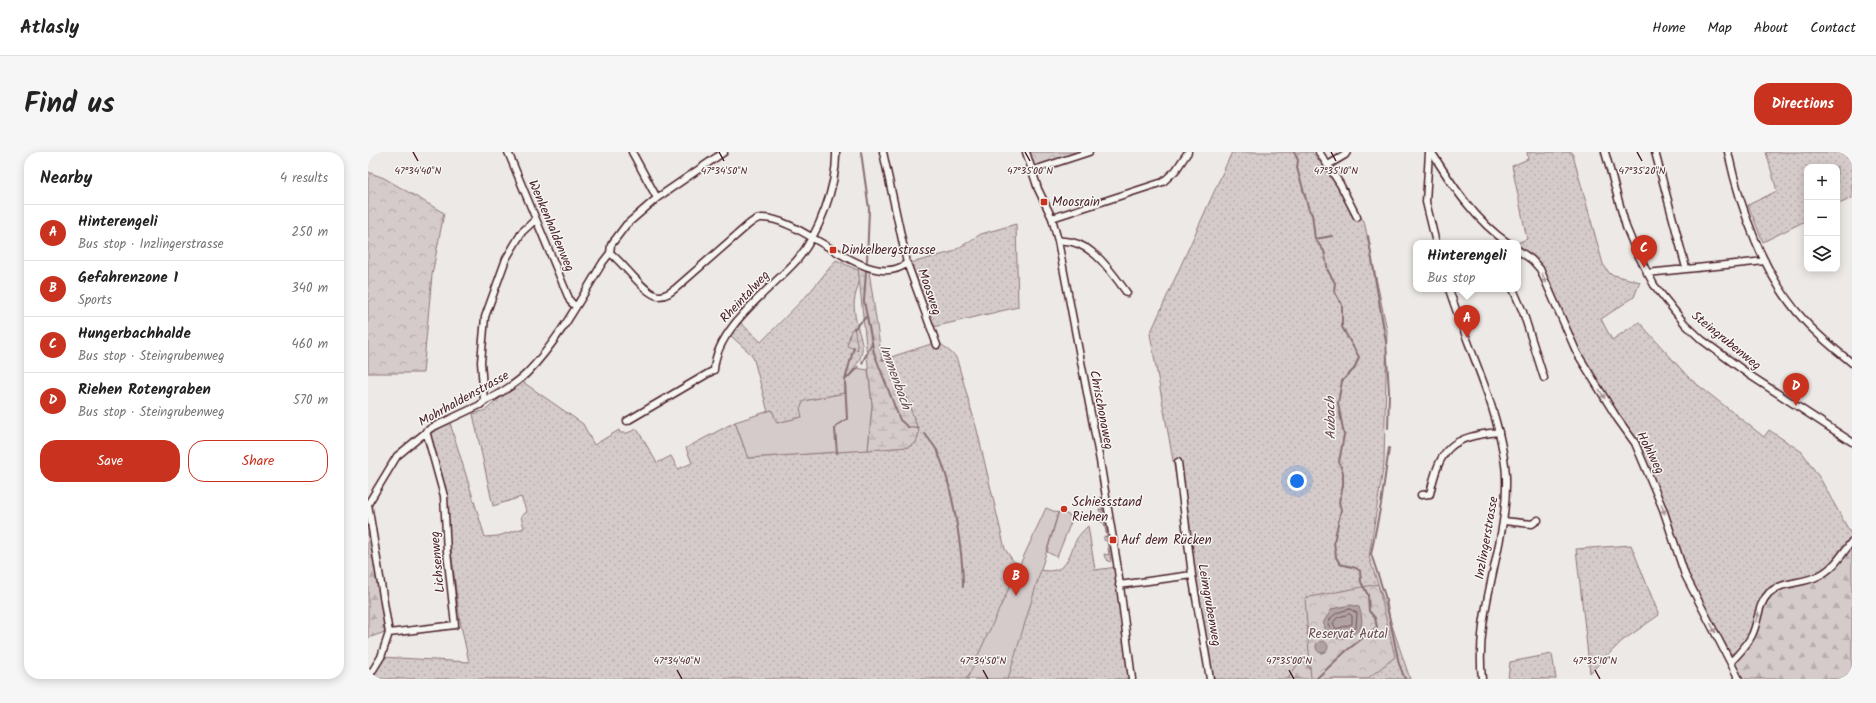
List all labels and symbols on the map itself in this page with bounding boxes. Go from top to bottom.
text: 47°34'40"N [395,163,442,179]
text: 47°34'50"N [701,163,748,179]
text: 47°35'00"N [1007,163,1053,179]
text: 47°35'10"N [1314,163,1358,179]
text: 47°35'20"N [1619,163,1666,179]
street label: Wenkenhaldenweg [522,177,580,275]
place label: Moosrain [1052,192,1100,213]
marker: Moosrain [1039,197,1049,207]
pin: C [1631,235,1657,268]
place label: Dinkelbergstrasse [841,240,936,261]
marker: Dinkelbergstrasse [828,245,838,255]
street label: Rheintalweg [715,266,775,328]
street label: Moosweg [911,266,947,318]
one-way arrow [1541,273,1547,285]
pin: A [1454,305,1480,338]
street label: Steingrubenweg [1686,306,1766,376]
water label: Immenbach [873,341,917,414]
street label: Mohrhaldenstrasse [415,365,513,433]
street label: Chrischonaweg [1083,369,1119,451]
pin: D [1783,373,1809,406]
one-way arrow [1598,389,1606,399]
water label: Aubach [1320,395,1342,440]
street label: Hohlweg [1630,428,1670,478]
your location [1287,471,1307,491]
place label: Schiessstand Riehen [1072,492,1142,528]
street label: Inzlingerstrasse [1469,495,1505,581]
one-way arrow [1660,503,1666,515]
marker: Schiessstand Riehen [1059,504,1069,514]
street label: Lichsenweg [425,530,451,594]
place label: Auf dem Rücken [1121,530,1212,551]
marker: Auf dem Rücken [1108,535,1118,545]
street label: Leimgrubenweg [1191,562,1227,648]
pin: B [1003,563,1029,596]
one-way arrow [1755,611,1761,624]
one-way arrow [1710,622,1716,634]
park label: Reservat Autal [1308,624,1388,645]
text: 47°34'40"N [654,653,701,669]
text: 47°34'50"N [960,653,1007,669]
text: 47°35'00"N [1266,653,1312,669]
text: 47°35'10"N [1573,653,1617,669]

